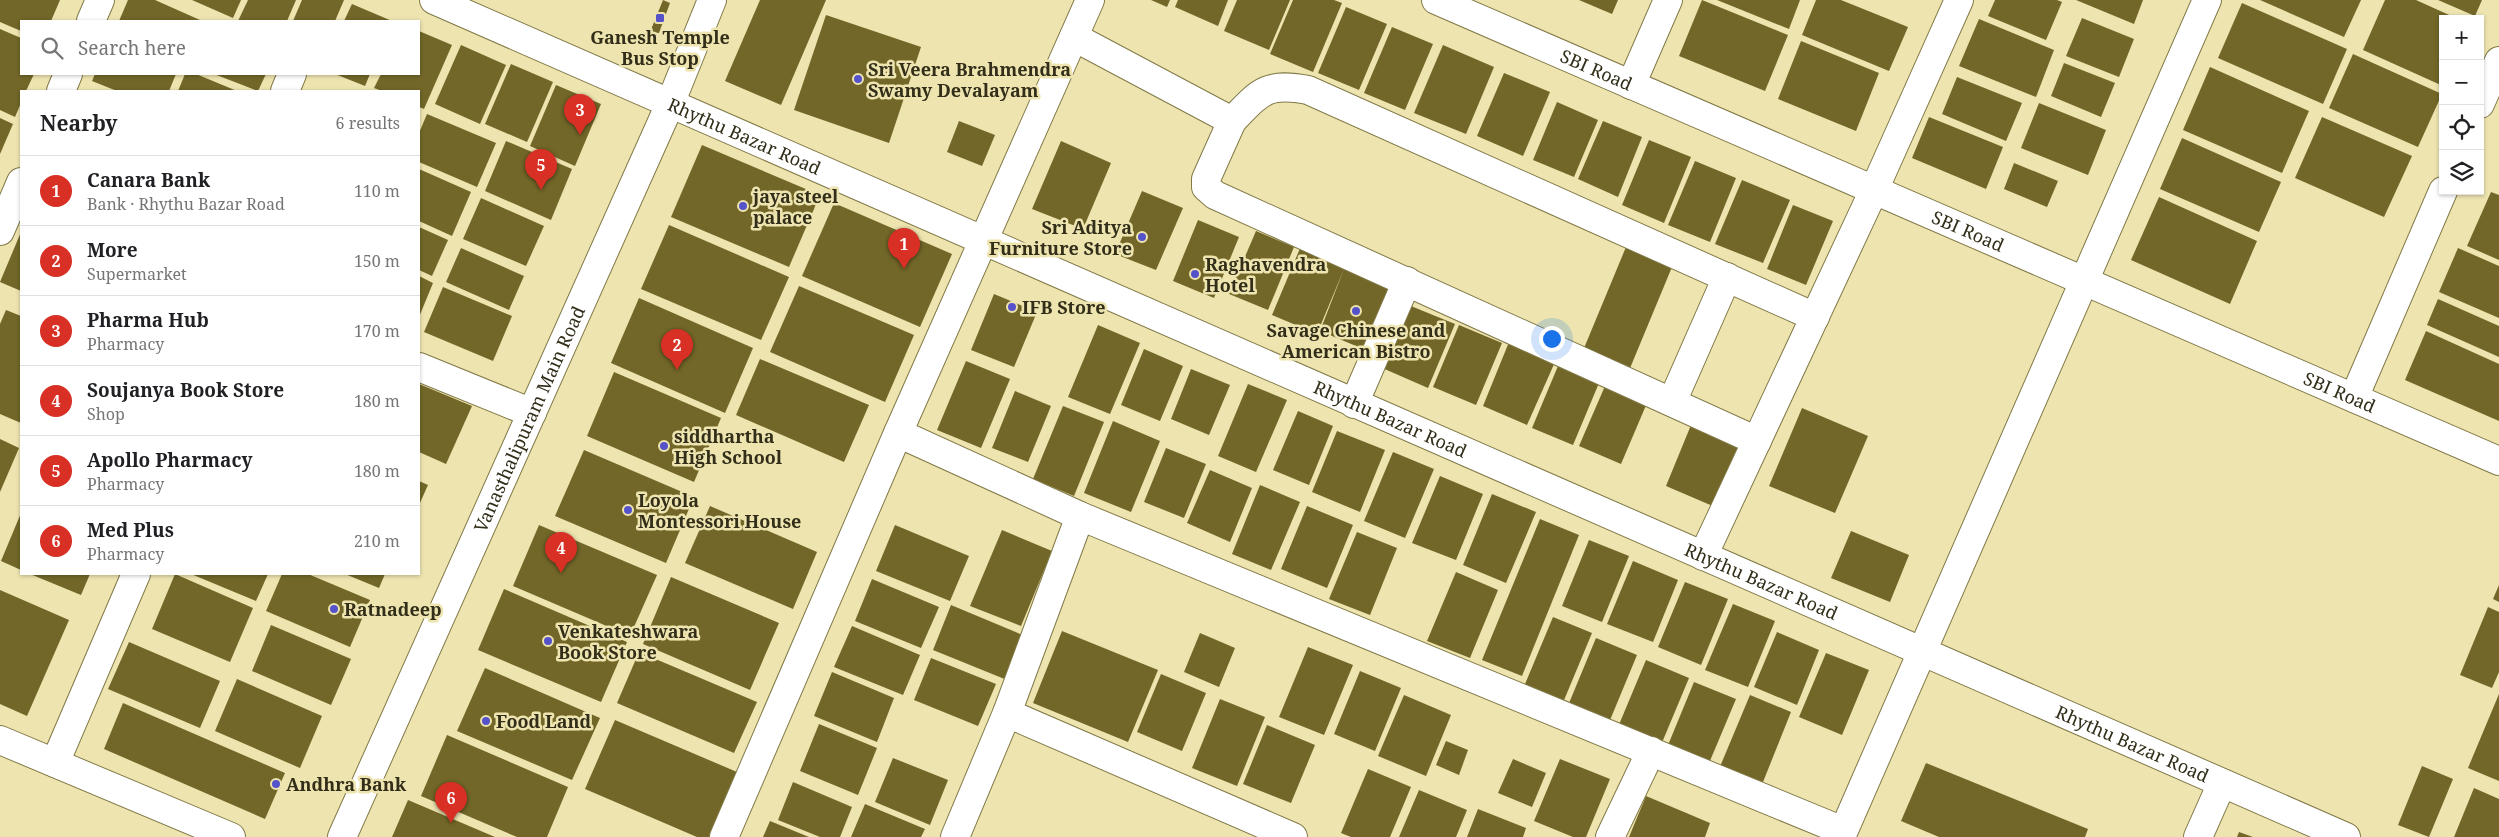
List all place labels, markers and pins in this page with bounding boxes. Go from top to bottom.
marker: Ganesh Temple Bus Stop [654,12,666,24]
place label: Ganesh Temple Bus Stop [590,25,730,70]
place label: Sri Veera Brahmendra Swamy Devalayam [868,57,1071,102]
marker: Sri Veera Brahmendra Swamy Devalayam [852,73,864,85]
pin: 3 [564,94,596,135]
pin: 5 [525,149,557,190]
place label: jaya steel palace [752,184,839,229]
marker: jaya steel palace [737,200,749,212]
place label: Sri Aditya Furniture Store [989,215,1132,260]
pin: 1 [888,228,920,269]
marker: Sri Aditya Furniture Store [1136,231,1148,243]
place label: Raghavendra Hotel [1205,252,1326,297]
marker: Raghavendra Hotel [1189,268,1201,280]
place label: IFB Store [1022,295,1106,319]
marker: IFB Store [1006,301,1018,313]
marker: Savage Chinese and American Bistro [1350,305,1362,317]
place label: Savage Chinese and American Bistro [1267,318,1446,363]
pin: 2 [661,329,693,370]
place label: siddhartha High School [674,424,783,469]
marker: siddhartha High School [658,440,670,452]
place label: Loyola Montessori House [638,488,801,533]
marker: Loyola Montessori House [622,504,634,516]
pin: 4 [545,532,577,573]
place label: Ratnadeep [344,597,442,621]
marker: Ratnadeep [328,603,340,615]
place label: Venkateshwara Book Store [558,619,699,664]
marker: Venkateshwara Book Store [542,635,554,647]
place label: Food Land [496,709,592,733]
marker: Food Land [480,715,492,727]
place label: Andhra Bank [286,772,407,796]
marker: Andhra Bank [270,778,282,790]
pin: 6 [435,782,467,823]

